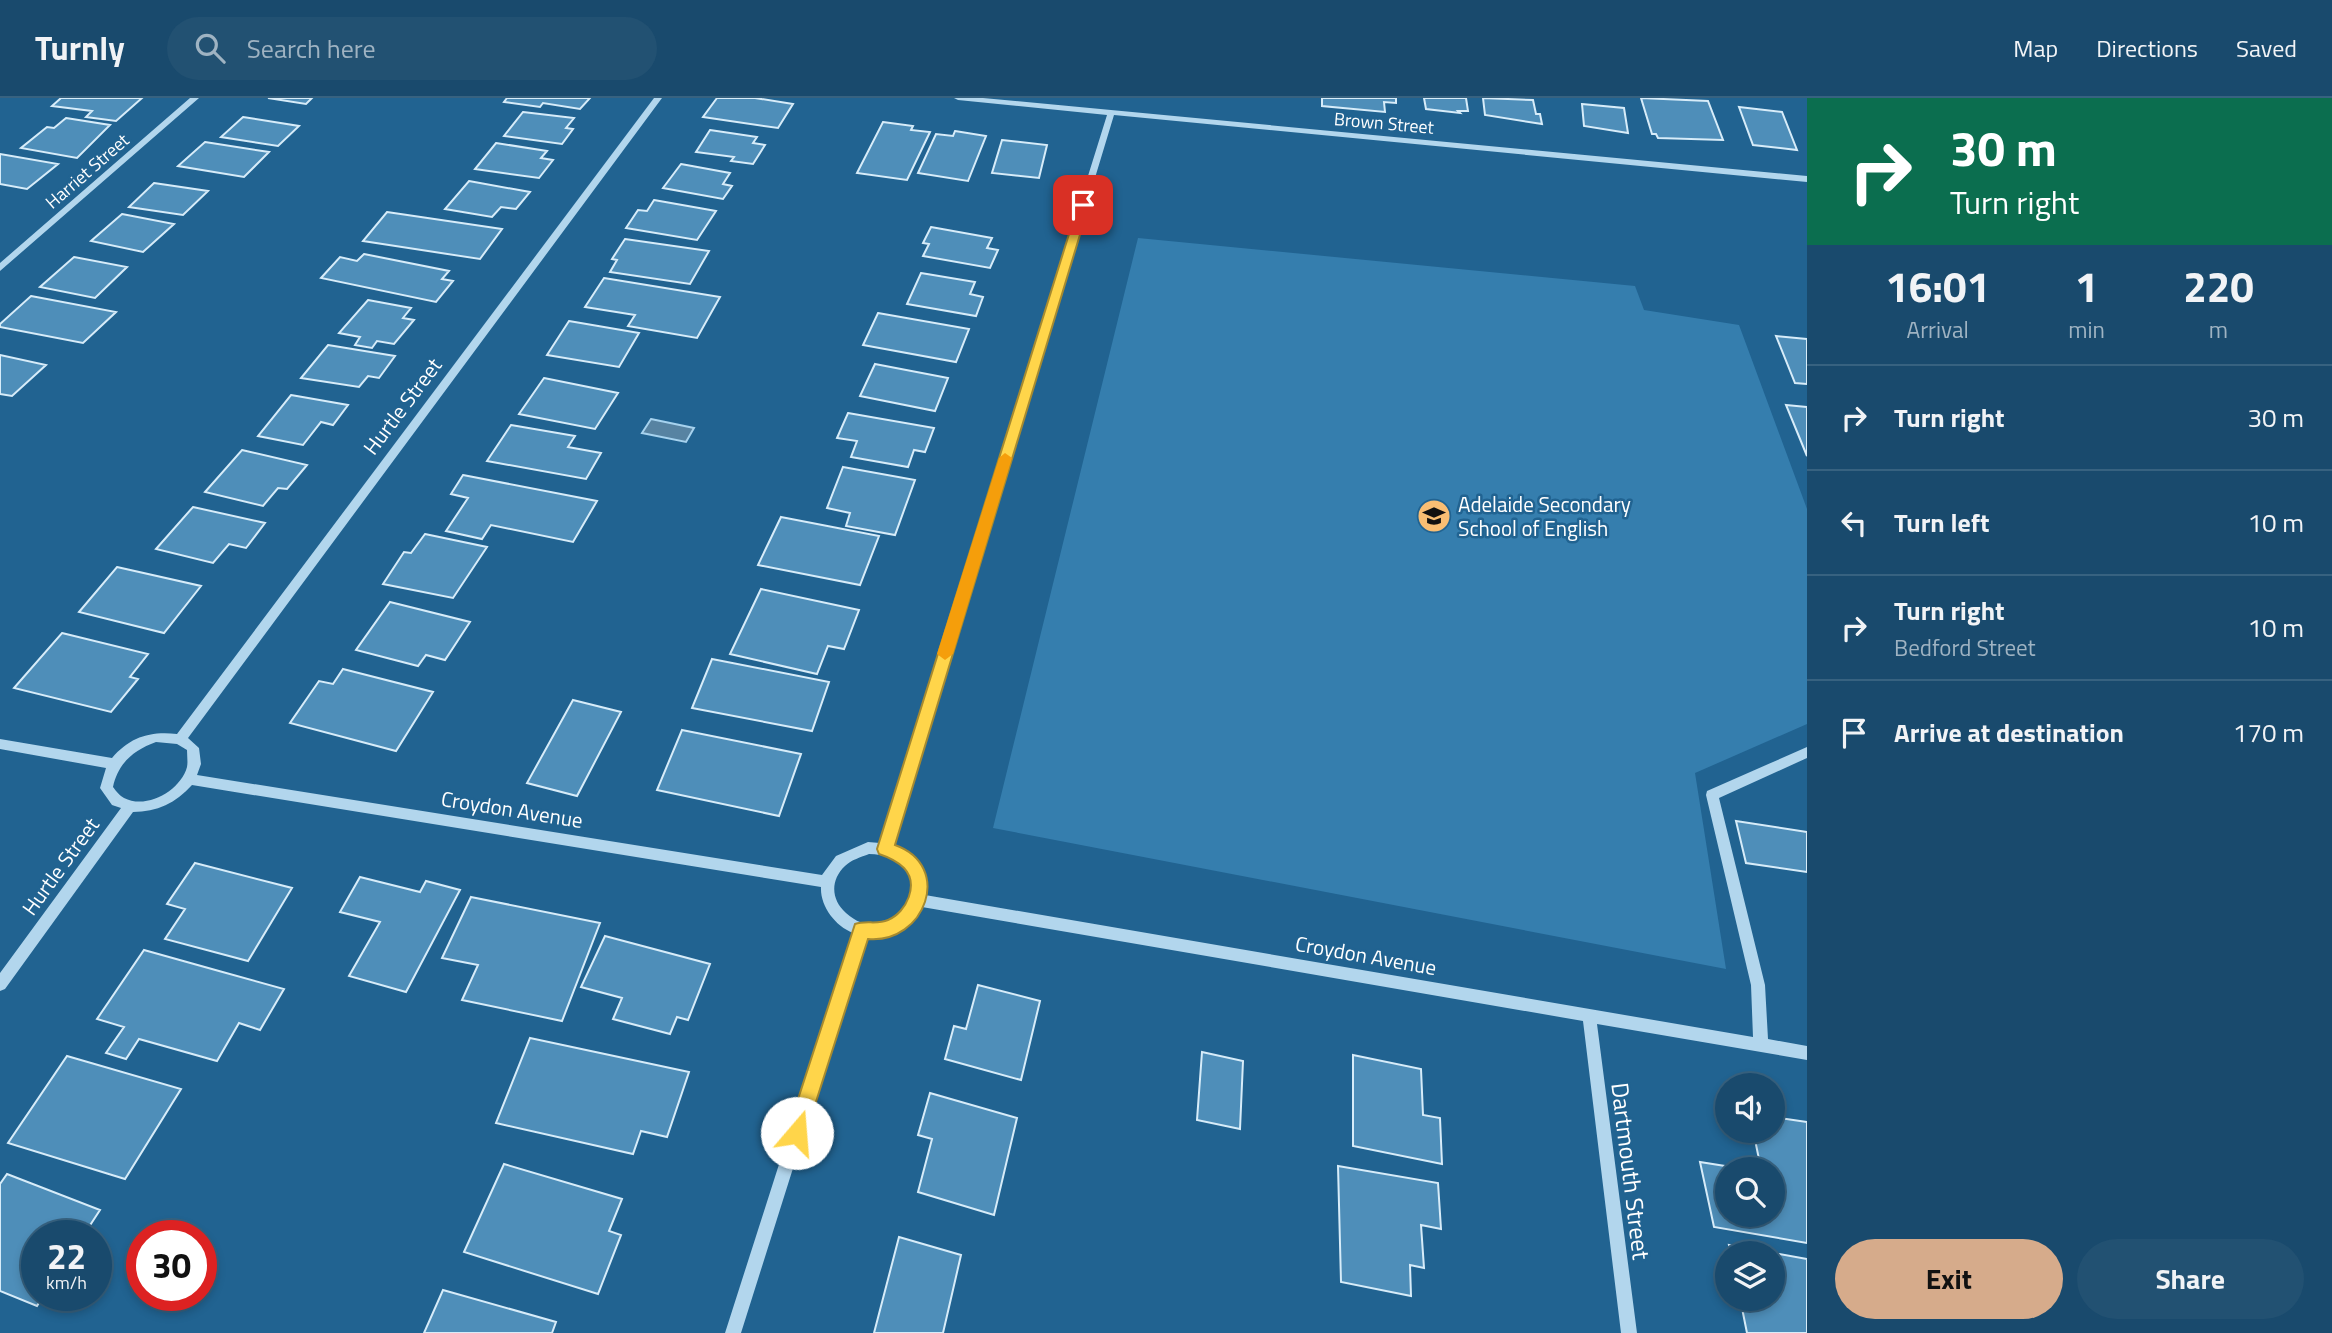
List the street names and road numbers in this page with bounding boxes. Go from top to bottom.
street label: Brown Street [1333,105,1436,141]
street label: Harriet Street [39,126,135,215]
street label: Hurtle Street [355,350,450,461]
street label: Croydon Avenue [439,782,585,836]
street label: Hurtle Street [13,810,107,922]
street label: Croydon Avenue [1293,927,1439,983]
street label: Dartmouth Street [1602,1080,1660,1262]

